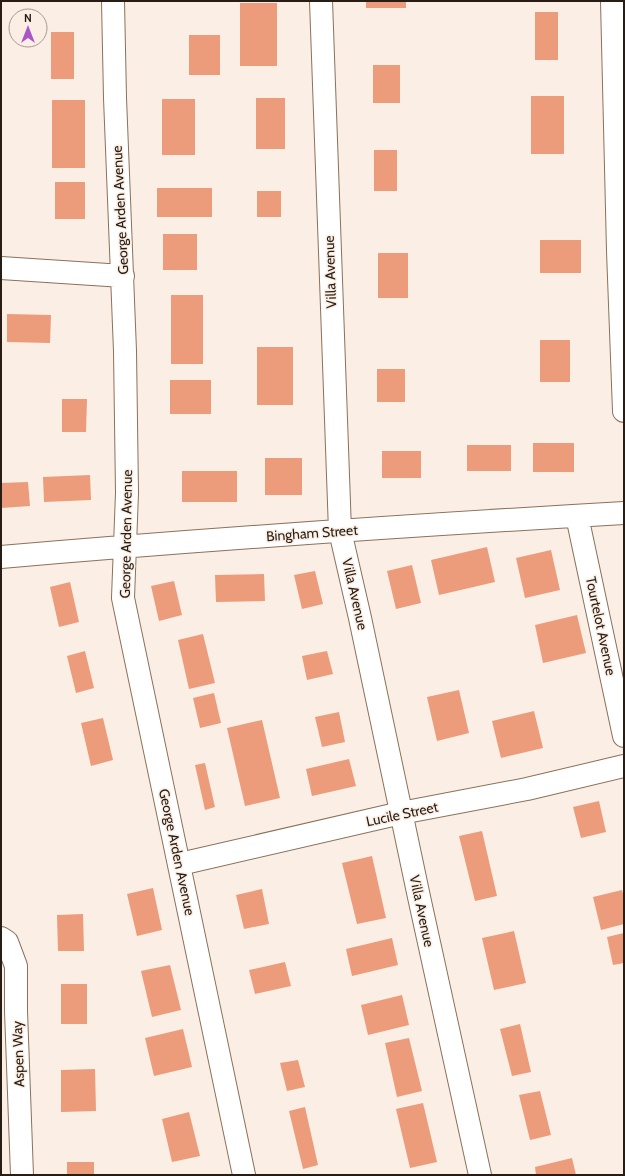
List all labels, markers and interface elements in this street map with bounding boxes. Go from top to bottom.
north arrow [8,8,48,48]
text: N [24,11,32,25]
street label: George Arden Avenue [108,145,132,275]
street label: Villa Avenue [320,235,340,309]
street label: George Arden Avenue [116,469,136,599]
street label: Bingham Street [266,521,359,545]
street label: Villa Avenue [338,556,372,632]
street label: Tourtelot Avenue [582,575,620,677]
street label: George Arden Avenue [155,787,199,917]
street label: Lucile Street [364,798,440,830]
street label: Villa Avenue [406,873,438,949]
street label: Aspen Way [8,1020,28,1088]

